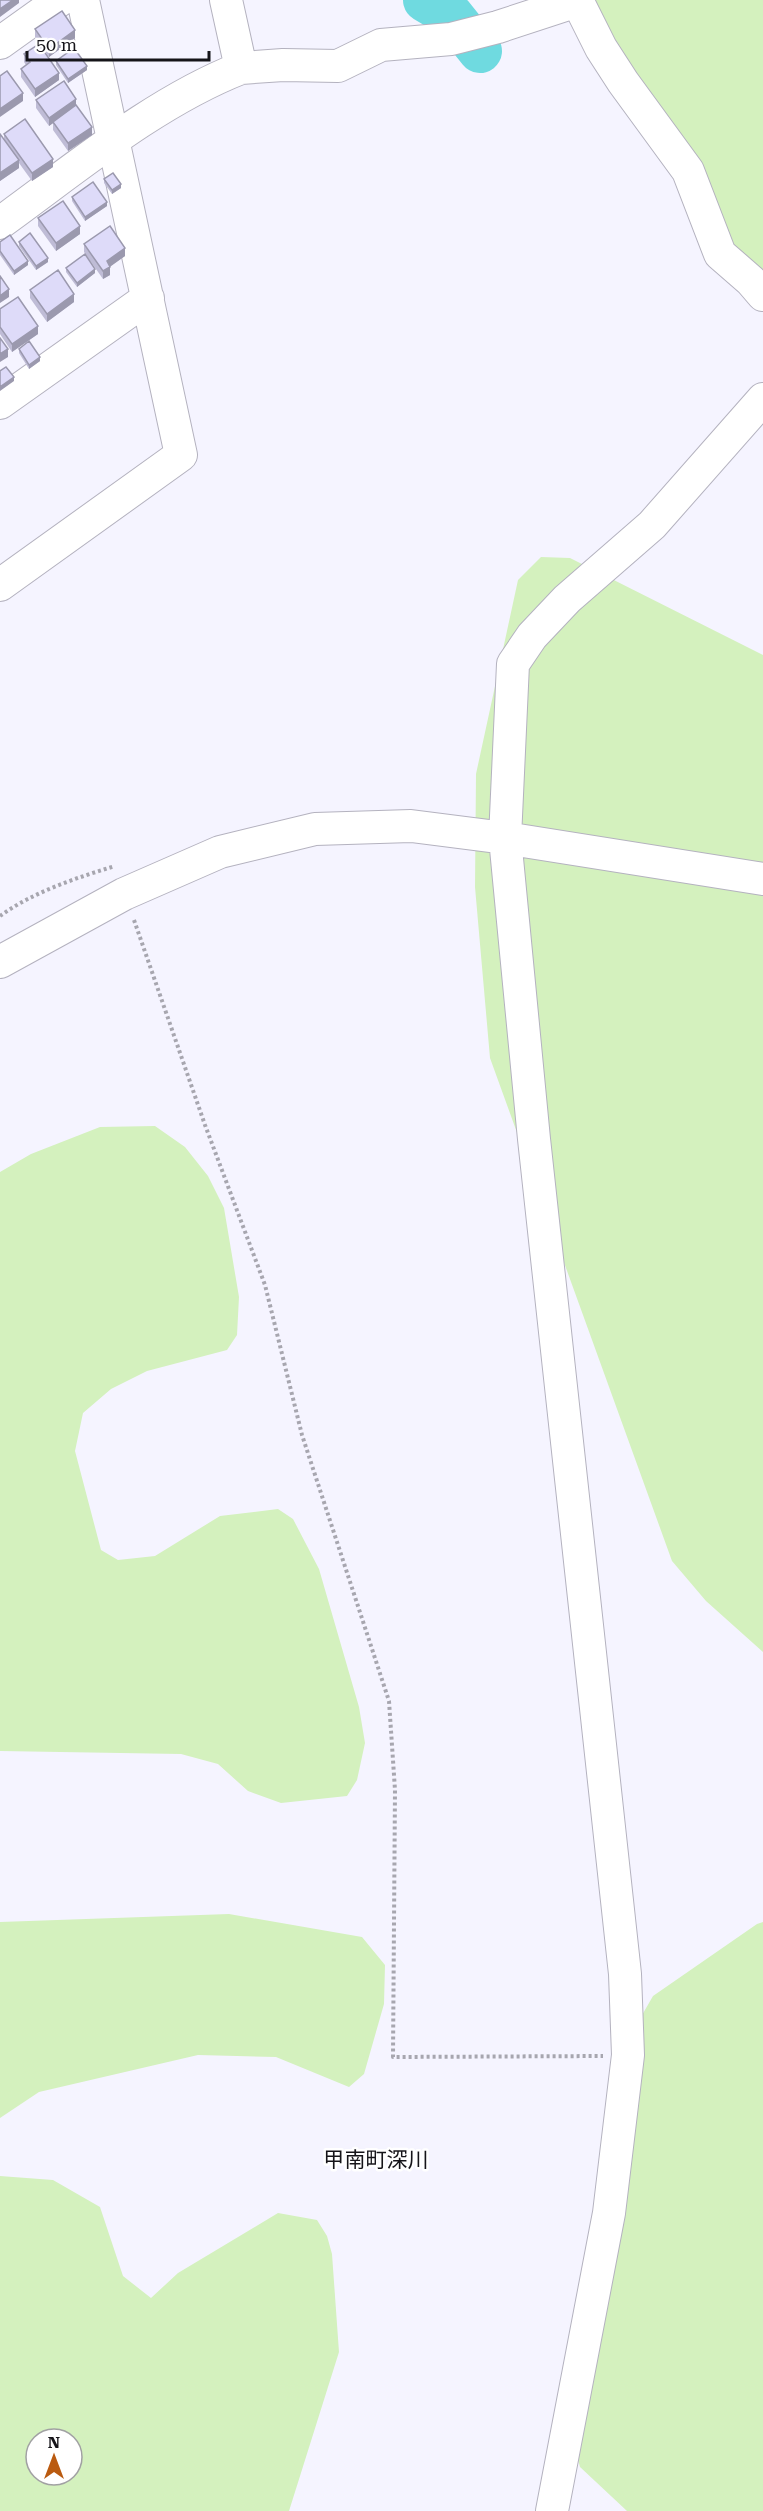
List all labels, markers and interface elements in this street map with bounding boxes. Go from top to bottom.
scale bar [27,24,208,62]
text: 50 m [36,34,77,55]
district label: 甲南町深川 [324,2148,429,2172]
north arrow [24,2427,84,2487]
text: N [48,2433,60,2452]

